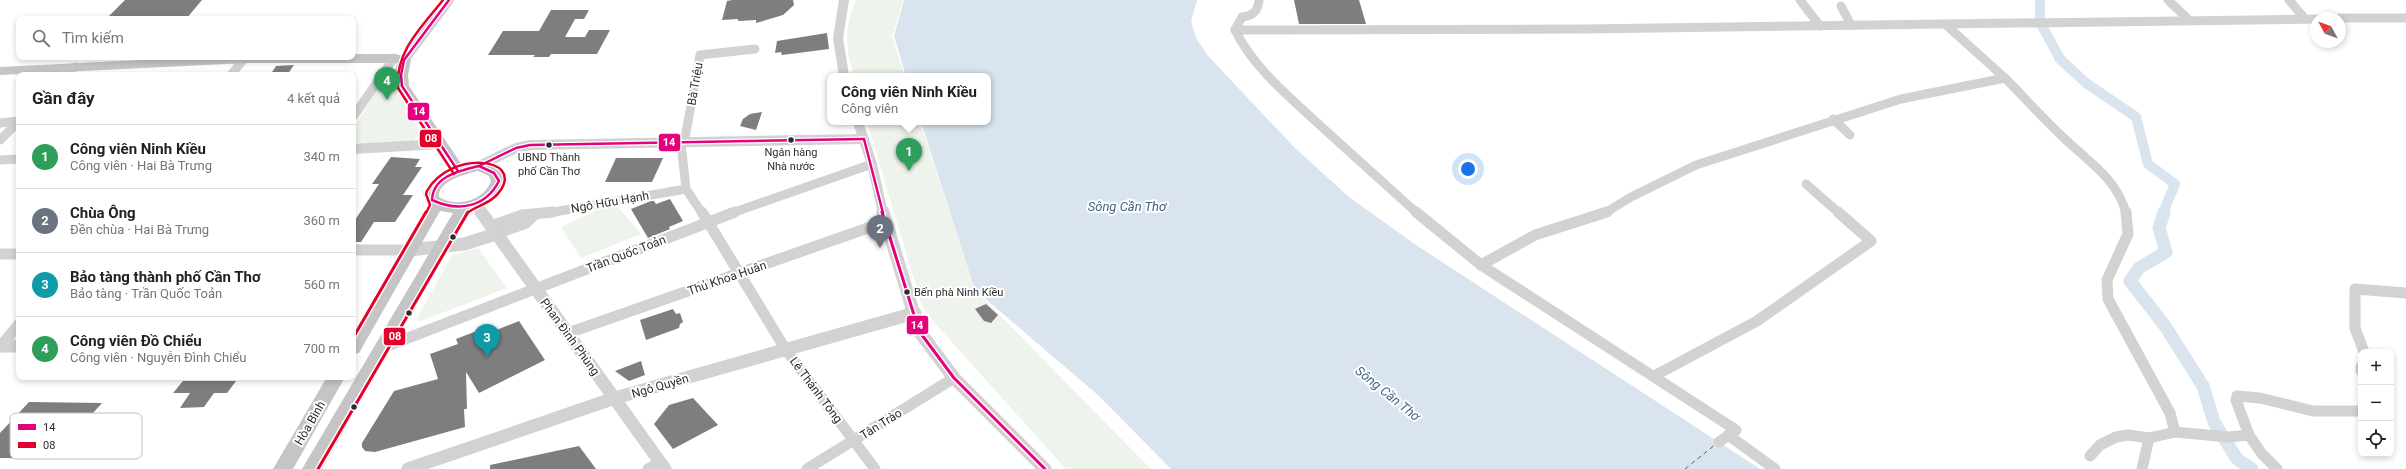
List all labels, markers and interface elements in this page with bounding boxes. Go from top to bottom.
north arrow [2310,12,2346,48]
search box [16,16,356,60]
icon: search [30,27,52,49]
text: Tìm kiếm [62,29,124,47]
street label: Bà Triệu [684,61,706,107]
pin: 4 [374,67,400,100]
popup [827,73,991,125]
text: Công viên Ninh Kiều [841,83,977,101]
text: Gần đây [32,88,95,108]
text: 4 kết quả [287,91,340,106]
text: Công viên [841,101,898,116]
line badge: 14 [407,102,430,121]
text: 14 [413,105,426,118]
line badge: 08 [419,129,442,148]
text: 08 [425,132,437,145]
line badge: 14 [658,133,681,152]
marker: Ngân hàng Nhà nước [786,135,796,145]
text: 14 [663,136,676,149]
pin: 1 [896,138,922,171]
text: Công viên Ninh Kiều [70,140,206,158]
marker: UBND Thành phố Cần Thơ [544,140,554,150]
place label: Ngân hàng Nhà nước [764,146,818,173]
text: 1 [41,149,49,164]
text: 340 m [303,149,340,164]
place label: UBND Thành phố Cần Thơ [518,151,581,178]
text: Công viên · Hai Bà Trưng [70,158,212,173]
your location [1458,159,1478,179]
street label: Ngô Hữu Hạnh [570,188,650,216]
water label: Sông Cần Thơ [1088,199,1168,214]
text: Chùa Ông [70,204,136,222]
text: 2 [41,213,49,228]
text: 360 m [303,213,340,228]
pin: 2 [867,215,893,248]
text: Đền chùa · Hai Bà Trưng [70,222,209,237]
unlabelled marker [448,232,458,242]
street label: Trần Quốc Toản [584,232,668,276]
street label: Thủ Khoa Huân [686,258,768,298]
text: Bảo tàng thành phố Cần Thơ [70,268,261,286]
text: 3 [41,277,49,292]
text: 560 m [303,277,340,292]
text: Bảo tàng · Trần Quốc Toản [70,286,222,301]
place label: Bến phà Ninh Kiều [914,286,1003,299]
marker: Bến phà Ninh Kiều [902,287,912,297]
street label: Phan Đình Phùng [537,296,603,378]
unlabelled marker [404,308,414,318]
line badge: 14 [906,315,929,335]
text: 14 [911,319,924,332]
pin: 3 [474,324,500,357]
line badge: 08 [383,327,406,346]
text: 08 [389,330,401,343]
text: Công viên Đồ Chiểu [70,332,202,350]
text: 4 [41,341,49,356]
text: 700 m [303,341,340,356]
map controls [2358,349,2394,457]
button: + [2358,349,2394,385]
text: Công viên · Nguyễn Đình Chiểu [70,350,246,365]
street label: Lê Thánh Tông [787,354,845,426]
water label: Sông Cần Thơ [1352,363,1424,425]
street label: Ngô Quyền [630,371,690,401]
button: − [2358,385,2394,421]
street label: Hòa Bình [292,398,328,448]
unlabelled marker [349,402,359,412]
street label: Tân Trào [858,406,904,442]
legend [10,413,142,459]
text: 14 [43,421,55,434]
button: locate [2358,421,2394,457]
text: 08 [43,439,55,452]

